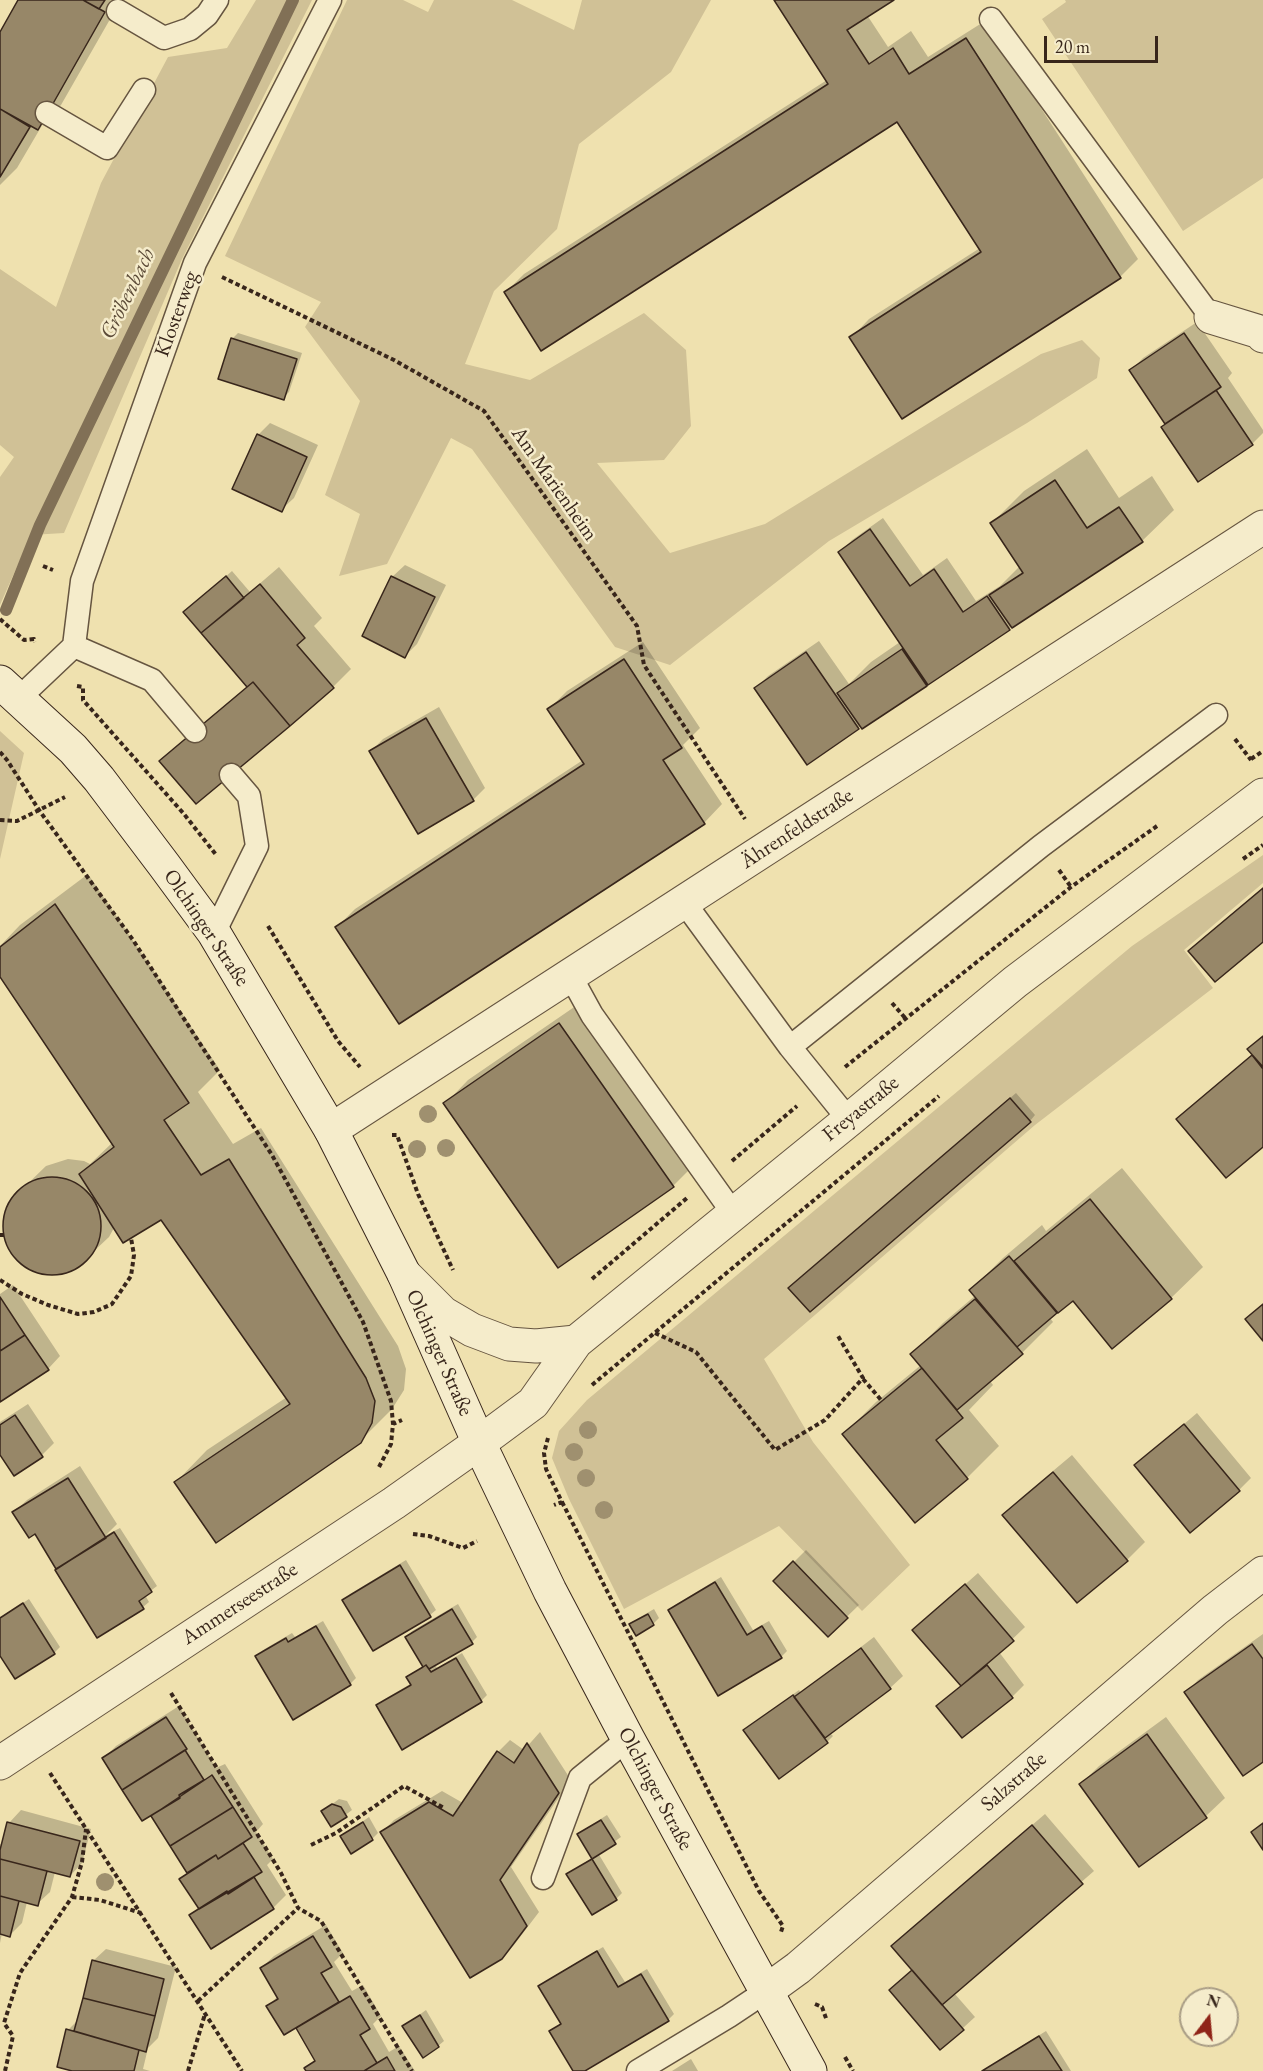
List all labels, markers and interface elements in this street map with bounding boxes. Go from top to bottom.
scale bar [1047,24,1161,62]
text: 20 m [1055,35,1090,58]
water label: Gröbenbach [95,244,161,344]
street label: Klosterweg [150,268,204,360]
street label: Am Marienheim [505,422,603,546]
street label: Ährenfeldstraße [736,783,858,875]
street label: Olchinger Straße [158,865,254,991]
street label: Freyastraße [818,1071,904,1147]
street label: Olchinger Straße [400,1286,478,1420]
street label: Ammerseestraße [177,1557,303,1651]
street label: Olchinger Straße [612,1723,698,1855]
street label: Salzstraße [976,1747,1052,1817]
north arrow [1179,1987,1239,2047]
text: N [1204,1989,1223,2013]

